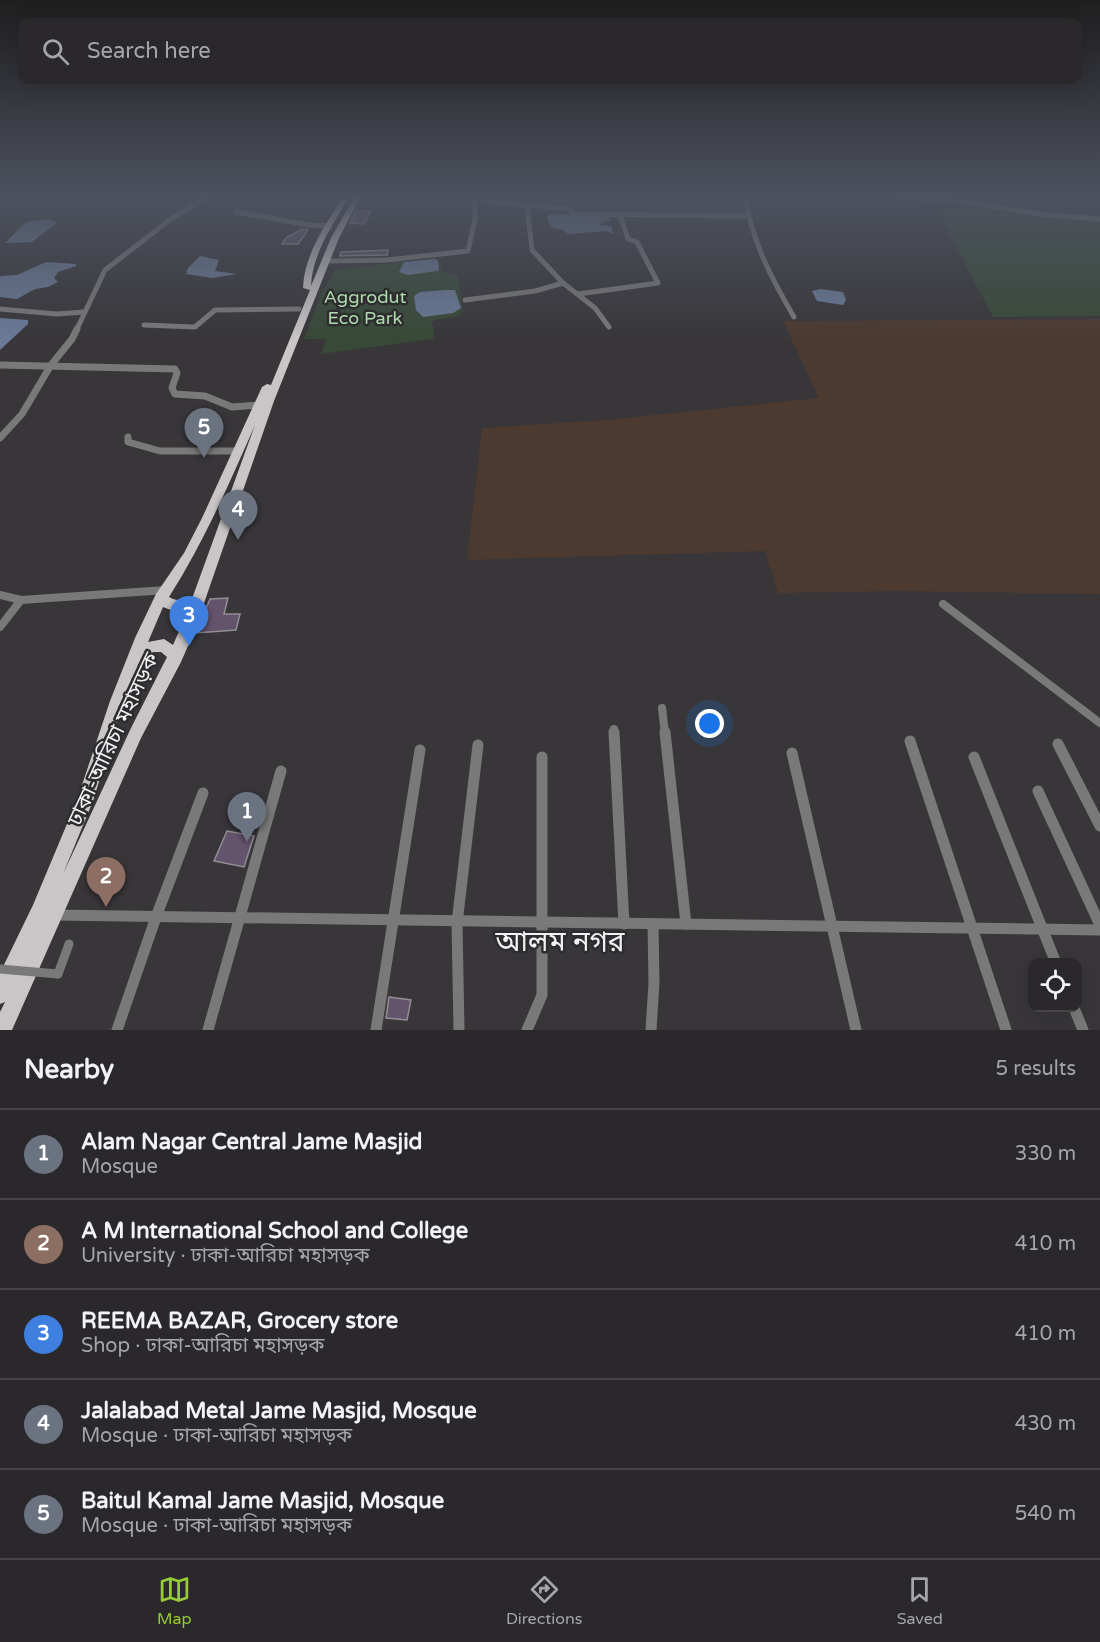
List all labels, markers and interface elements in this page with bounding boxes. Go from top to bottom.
search box [18,18,1082,84]
icon: search [39,35,72,68]
text: Search here [87,38,211,64]
park label: Aggrodut Eco Park [324,286,406,329]
pin: 5 [184,408,224,458]
pin: 4 [218,490,258,540]
pin: 3 [170,596,208,646]
street label: ঢাকা-আরিচা মহাসড়ক [62,648,165,830]
your location [695,709,724,738]
pin: 1 [228,792,266,842]
pin: 2 [86,858,126,907]
district label: আলম নগর [495,925,625,959]
map controls [1028,958,1082,1012]
button: locate [1028,958,1082,1012]
text: Nearby [24,1054,114,1085]
text: 5 results [996,1057,1076,1081]
text: Alam Nagar Central Jame Masjid [81,1129,423,1155]
text: 1 [37,1142,50,1166]
text: 330 m [1015,1142,1076,1166]
text: Mosque [81,1155,158,1179]
text: A M International School and College [81,1218,468,1244]
text: 2 [37,1232,50,1256]
text: 410 m [1015,1232,1076,1256]
text: University · ঢাকা-আরিচা মহাসড়ক [81,1244,370,1268]
text: REEMA BAZAR, Grocery store [81,1308,398,1334]
text: 3 [37,1322,50,1346]
text: 410 m [1015,1322,1076,1346]
text: Shop · ঢাকা-আরিচা মহাসড়ক [81,1334,324,1358]
text: Jalalabad Metal Jame Masjid, Mosque [81,1398,477,1424]
text: 4 [37,1412,50,1436]
text: 430 m [1015,1412,1076,1436]
text: Mosque · ঢাকা-আরিচা মহাসড়ক [81,1424,352,1448]
text: Baitul Kamal Jame Masjid, Mosque [81,1488,444,1514]
text: 5 [37,1502,50,1526]
text: 540 m [1015,1502,1076,1526]
text: Mosque · ঢাকা-আরিচা মহাসড়ক [81,1514,352,1538]
tab: Map [157,1573,192,1629]
tab: Directions [506,1573,582,1629]
tab: Saved [897,1573,943,1629]

